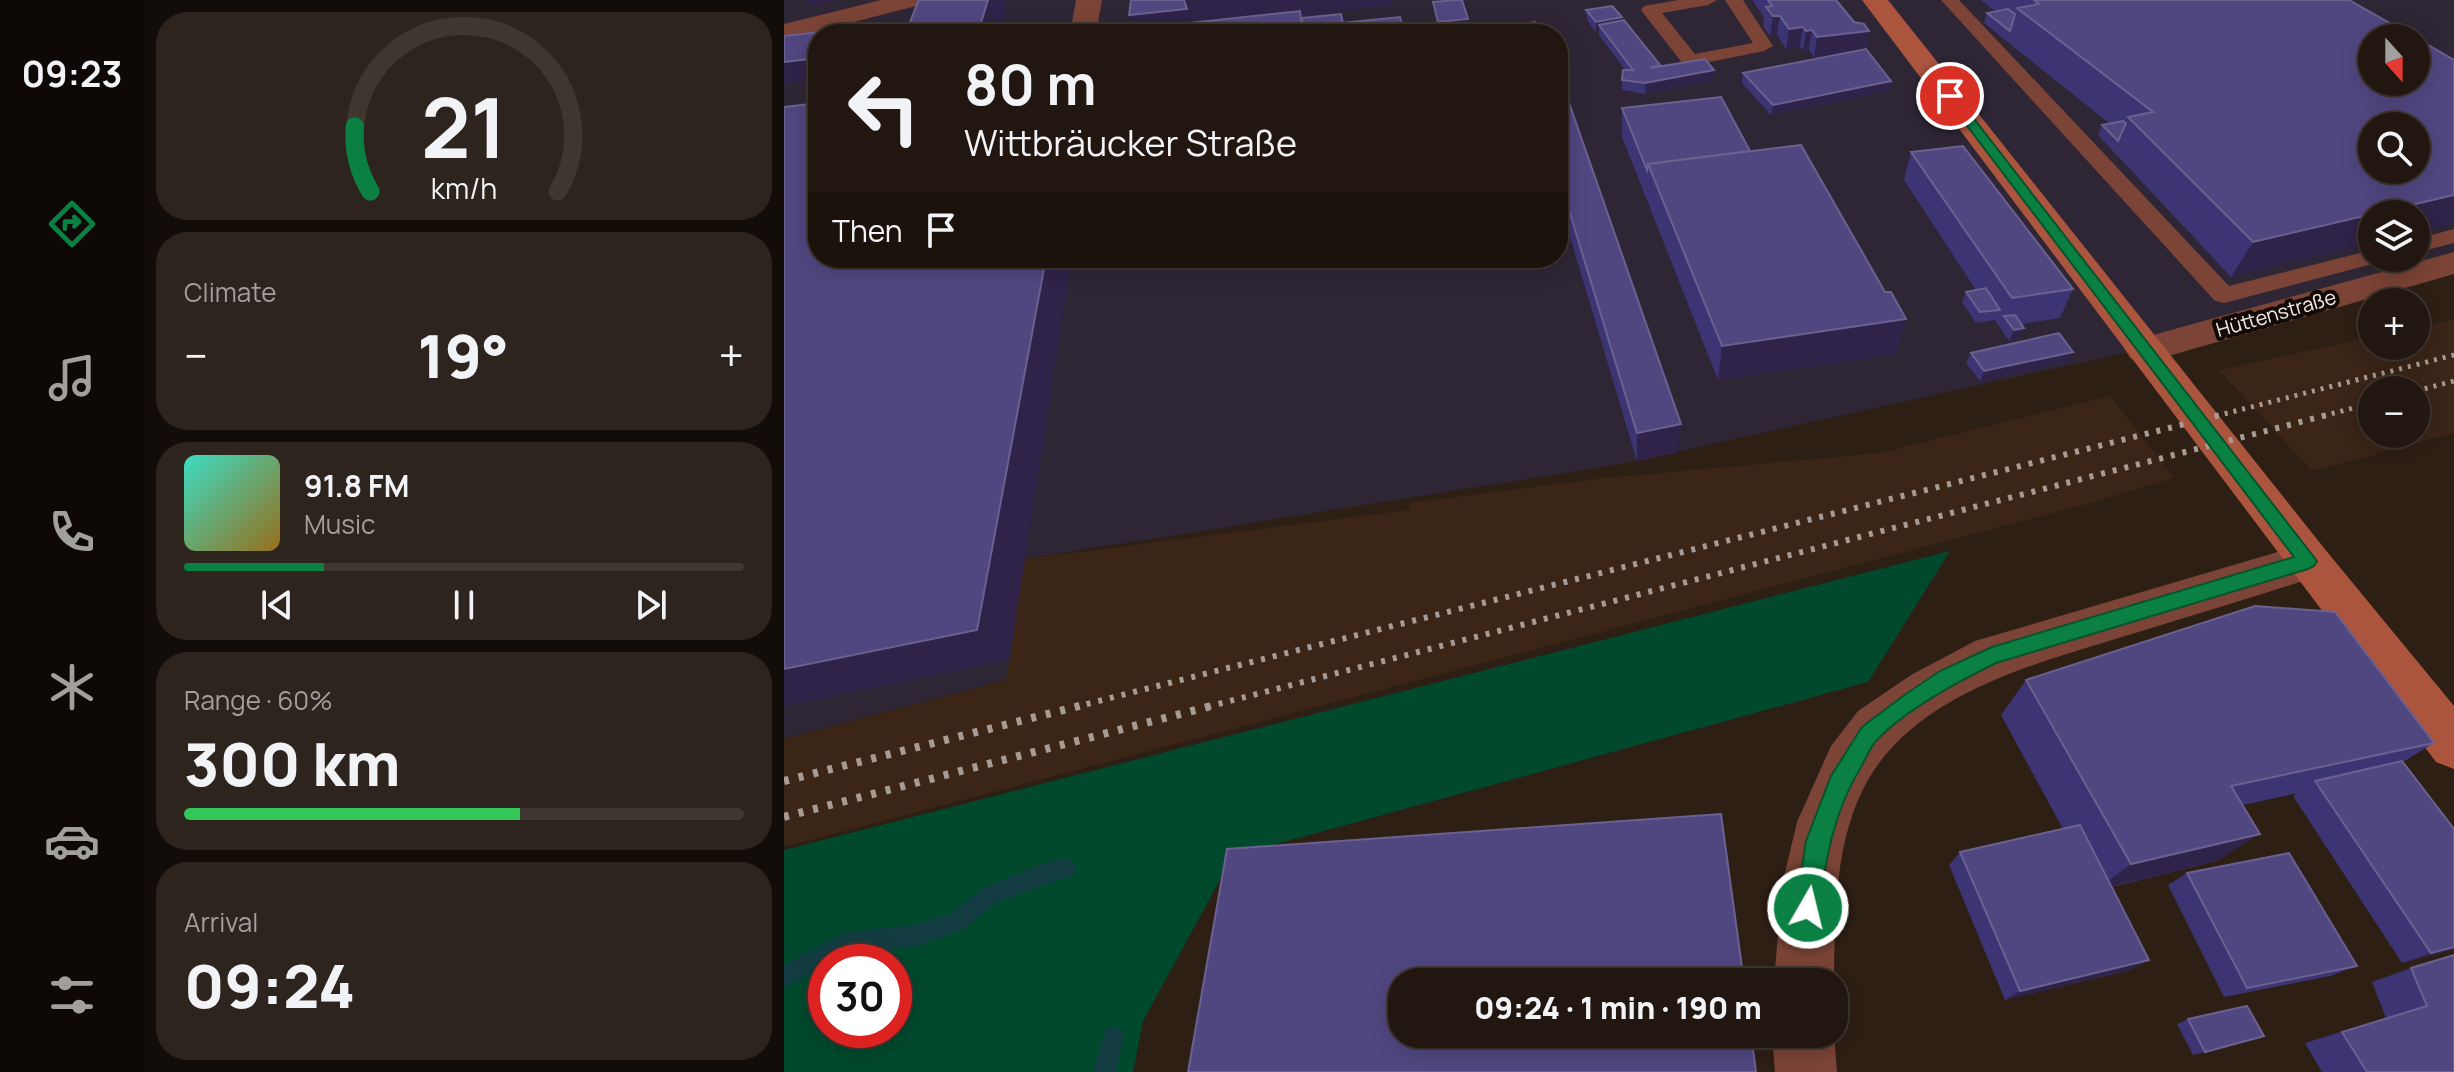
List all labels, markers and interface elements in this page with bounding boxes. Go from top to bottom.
north arrow [2358,24,2430,96]
map controls [2358,24,2430,448]
text: 80 m [964,45,1097,122]
text: 09:23 [22,49,122,98]
icon: left [832,56,936,160]
pin [1916,62,1984,130]
text: 21 [421,69,507,183]
icon: arrive [1928,74,1972,118]
button: search [2358,112,2430,184]
text: Wittbräucker Straße [964,118,1297,167]
text: km/h [431,169,497,208]
icon: directions [44,196,100,252]
button: layers [2358,200,2430,272]
icon: arrive [919,208,963,252]
text: Then [832,210,903,251]
text: Climate [184,274,276,310]
street label: Hüttenstraße [2213,283,2339,343]
button: + [2358,288,2430,360]
text: 19° [417,314,509,396]
text: − [184,325,208,385]
text: + [719,325,744,385]
icon: music [44,350,100,406]
button: − [2358,376,2430,448]
text: 91.8 FM [304,465,409,506]
icon: phone [44,504,100,560]
text: Music [304,506,375,542]
icon: previous [255,583,299,627]
icon: pause [442,583,486,627]
icon: next [629,583,673,627]
icon: climate [44,659,100,715]
text: Range · 60% [184,682,333,718]
text: 300 km [184,722,400,804]
icon: car [44,813,100,869]
position arrow [1766,866,1850,950]
text: Arrival [184,904,258,940]
text: 09:24 [184,944,355,1026]
speed limit sign: 30 [808,944,912,1048]
icon: filters [44,967,100,1023]
text: 09:24 · 1 min · 190 m [1474,987,1762,1028]

